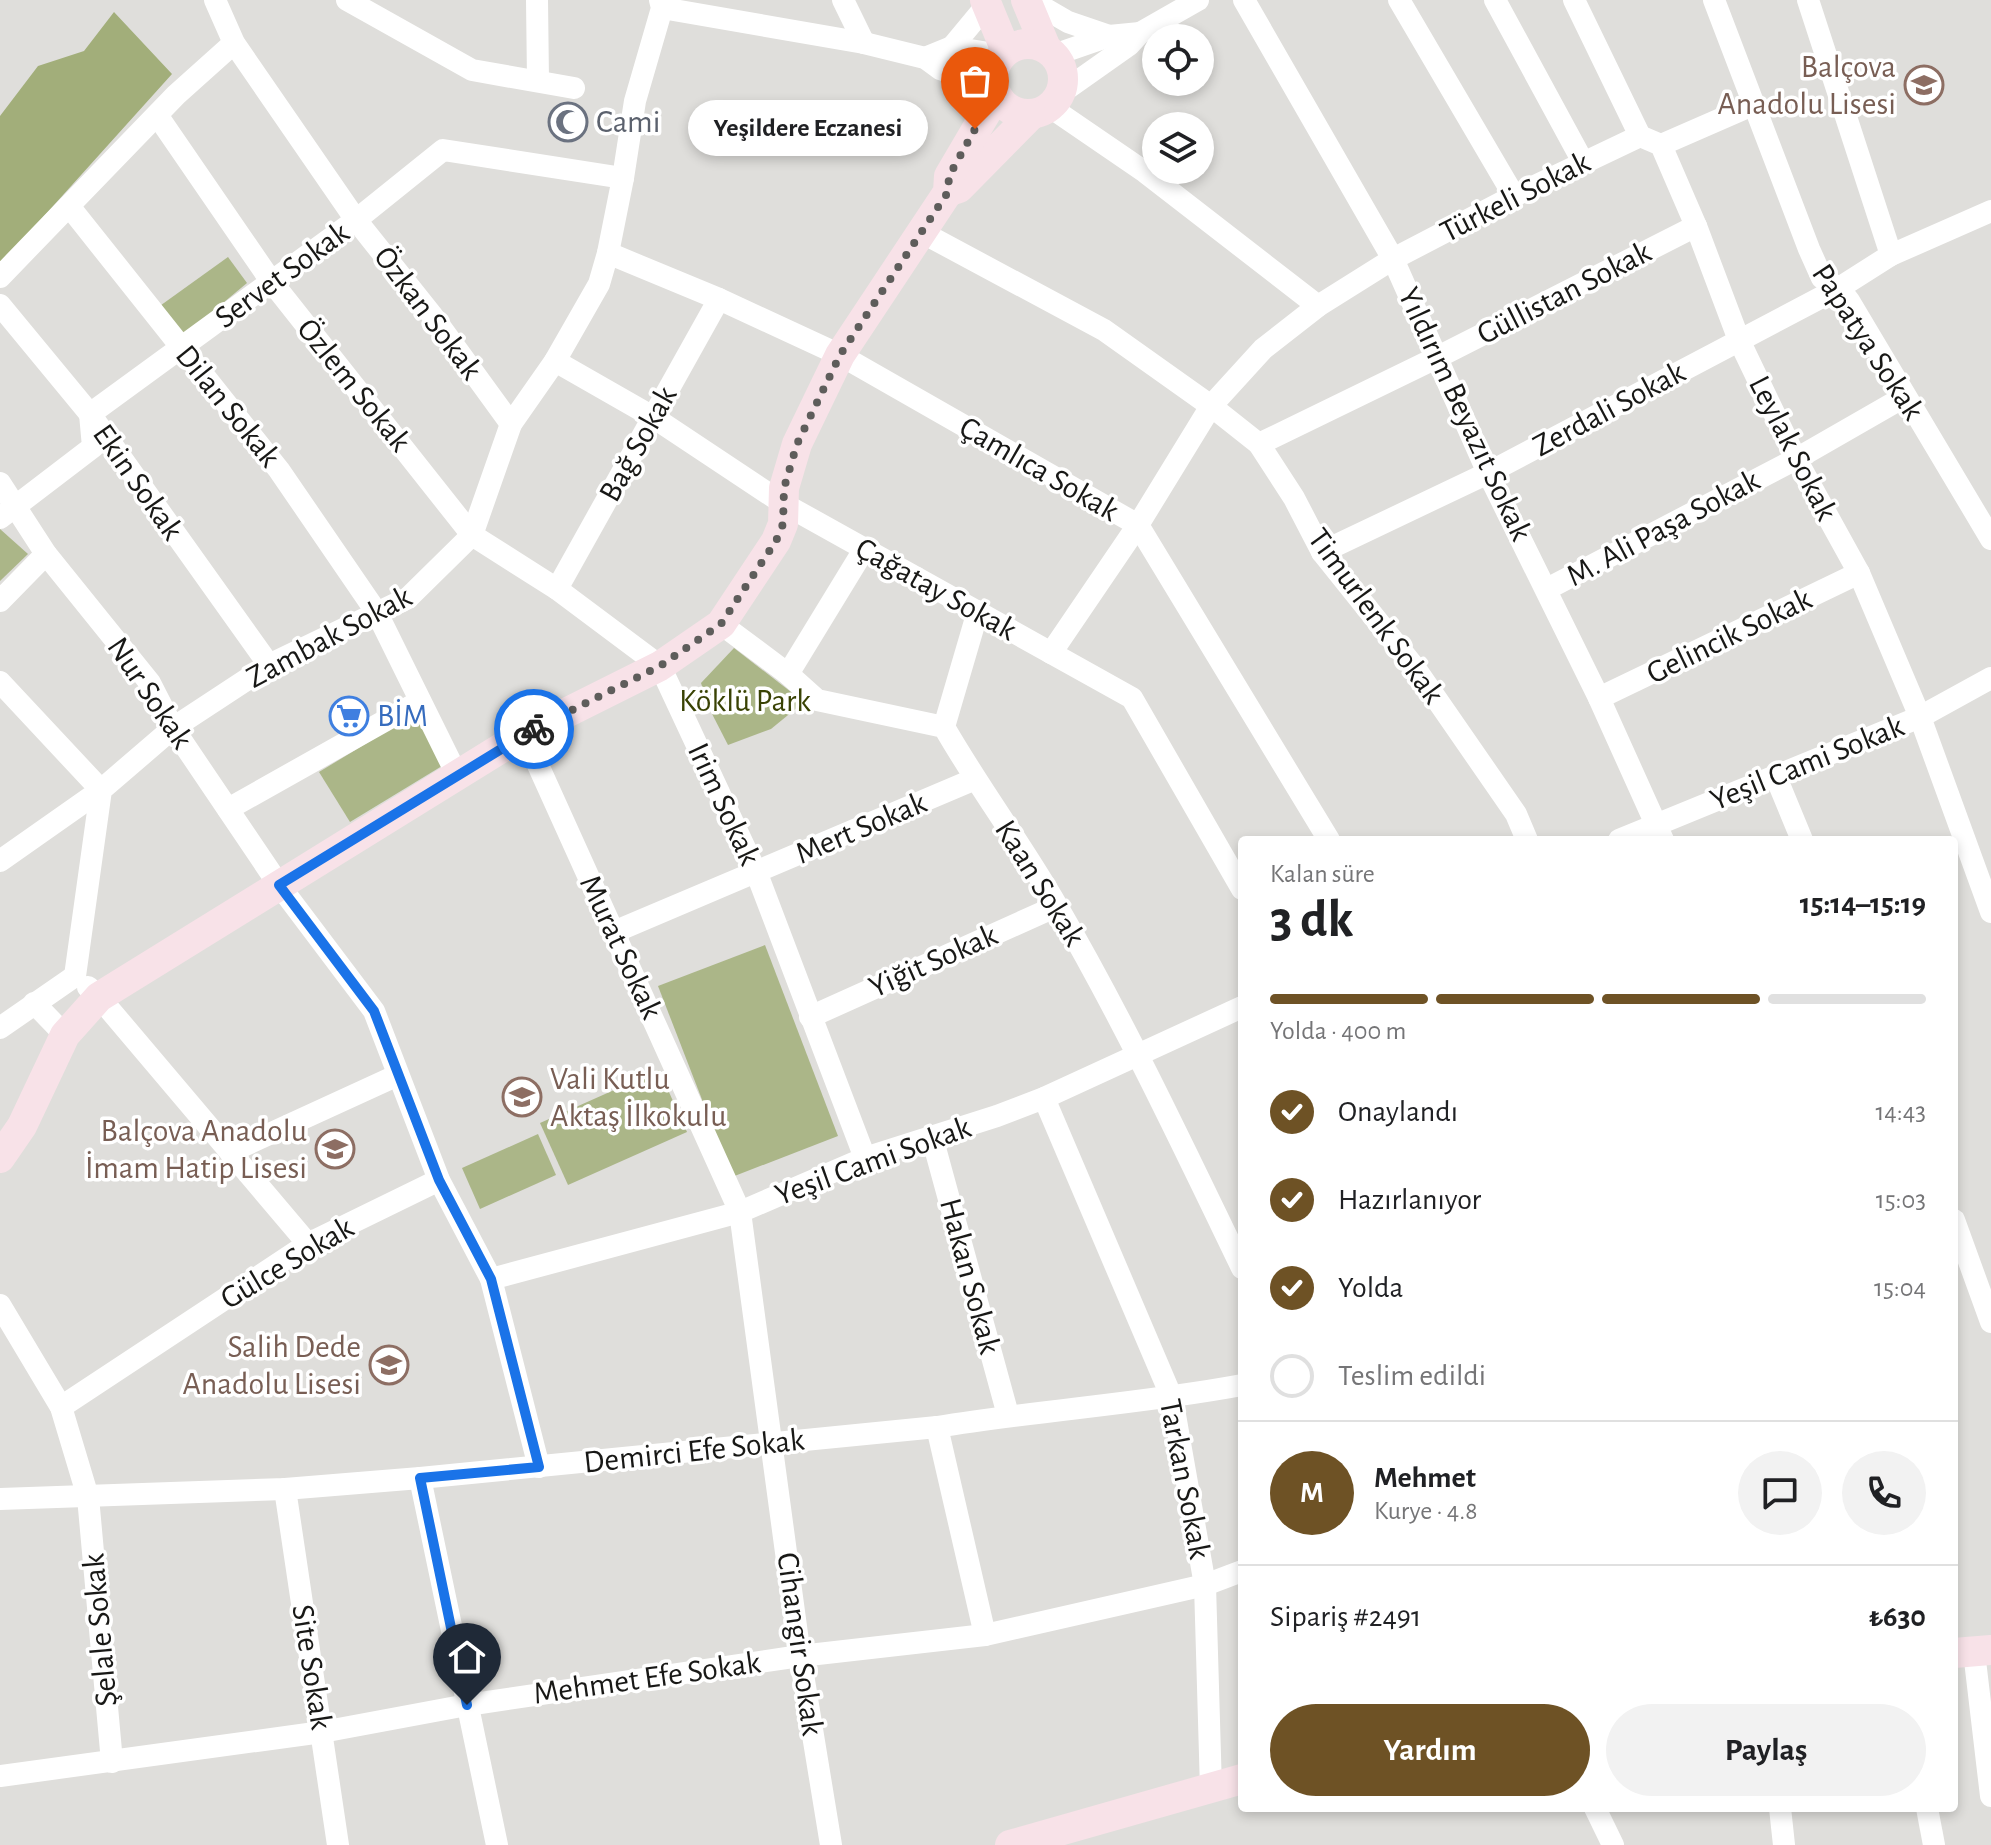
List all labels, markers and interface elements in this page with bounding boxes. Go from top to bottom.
map controls [1142,24,1214,184]
button: locate [1142,24,1214,96]
pin [941,47,1009,129]
place label: Balçova Anadolu Lisesi [1718,51,1896,120]
icon: bag [953,59,997,103]
school or university icon: Balçova Anadolu Lisesi [1903,64,1945,106]
mosque icon: Cami [547,101,589,143]
callout: Yeşildere Eczanesi [687,101,927,157]
place label: Cami [596,106,660,138]
button: layers [1142,112,1214,184]
text: Yeşildere Eczanesi [714,115,902,141]
street label: Türkeli Sokak [1435,146,1595,248]
street label: Servet Sokak [209,216,355,334]
street label: Güllistan Sokak [1472,235,1656,350]
street label: Özkan Sokak [368,240,489,386]
street label: Papatya Sokak [1806,258,1930,426]
street label: Yıldırım Beyazıt Sokak [1392,283,1538,546]
street label: Özlem Sokak [291,312,418,458]
street label: Dilan Sokak [170,339,287,473]
street label: Zerdali Sokak [1528,356,1691,462]
street label: Leylak Sokak [1743,371,1843,526]
street label: Bağ Sokak [593,381,683,507]
street label: Çamlıca Sokak [954,411,1124,528]
street label: Ekin Sokak [87,418,189,546]
street label: M. Ali Paşa Sokak [1561,464,1765,592]
street label: Timurlenk Sokak [1302,522,1450,710]
street label: Çağatay Sokak [850,532,1022,646]
street label: Zambak Sokak [241,580,417,694]
street label: Gelincik Sokak [1642,582,1817,690]
street label: Nur Sokak [101,632,199,755]
park label: Köklü Park [679,685,811,717]
courier [494,689,574,769]
supermarket icon: BİM [328,695,370,737]
place label: BİM [377,699,428,732]
icon: bike [512,707,556,751]
street label: Yeşil Cami Sokak [1706,710,1909,816]
street label: Irim Sokak [682,738,766,870]
street label: Mert Sokak [791,786,931,870]
street label: Kaan Sokak [989,814,1091,952]
text: Kalan süre [1270,861,1375,887]
street label: Murat Sokak [574,870,668,1024]
text: 15:14–15:19 [1800,889,1926,919]
text: 3 dk [1270,894,1353,946]
street label: Yiğit Sokak [864,918,1002,1003]
text: Yolda · 400 m [1270,1018,1406,1044]
place label: Vali Kutlu Aktaş İlkokulu [550,1063,727,1132]
school or university icon: Vali Kutlu Aktaş İlkokulu [501,1076,543,1118]
icon: check [1270,1090,1314,1134]
text: Onaylandı [1338,1097,1458,1127]
text: 14:43 [1875,1099,1926,1125]
street label: Yeşil Cami Sokak [771,1111,975,1211]
place label: Balçova Anadolu İmam Hatip Lisesi [85,1115,307,1184]
school or university icon: Balçova Anadolu İmam Hatip Lisesi [314,1128,356,1170]
icon: check [1270,1178,1314,1222]
text: Hazırlanıyor [1338,1185,1481,1215]
text: 15:03 [1876,1187,1926,1213]
street label: Hakan Sokak [934,1195,1006,1358]
street label: Gülce Sokak [215,1211,359,1315]
icon: check [1270,1266,1314,1310]
text: Yolda [1338,1273,1403,1303]
text: 15:04 [1874,1275,1926,1301]
place label: Salih Dede Anadolu Lisesi [183,1331,361,1400]
school or university icon: Salih Dede Anadolu Lisesi [368,1344,410,1386]
text: Teslim edildi [1338,1361,1486,1391]
street label: Tarkan Sokak [1154,1396,1216,1562]
street label: Demirci Efe Sokak [582,1423,806,1479]
button: chat [1738,1451,1822,1535]
button: phone [1842,1451,1926,1535]
text: Mehmet [1374,1463,1476,1493]
text: M [1300,1478,1324,1508]
text: Kurye · 4.8 [1374,1498,1478,1524]
street label: Cihangir Sokak [771,1550,829,1738]
street label: Şelale Sokak [77,1552,123,1708]
street label: Site Sokak [286,1602,338,1732]
text: Sipariş #2491 [1270,1602,1421,1632]
text: ₺630 [1869,1602,1926,1632]
pin [433,1623,501,1705]
icon: home [445,1635,489,1679]
street label: Mehmet Efe Sokak [531,1646,763,1710]
button: Yardım [1270,1704,1590,1796]
button: Paylaş [1606,1704,1926,1796]

